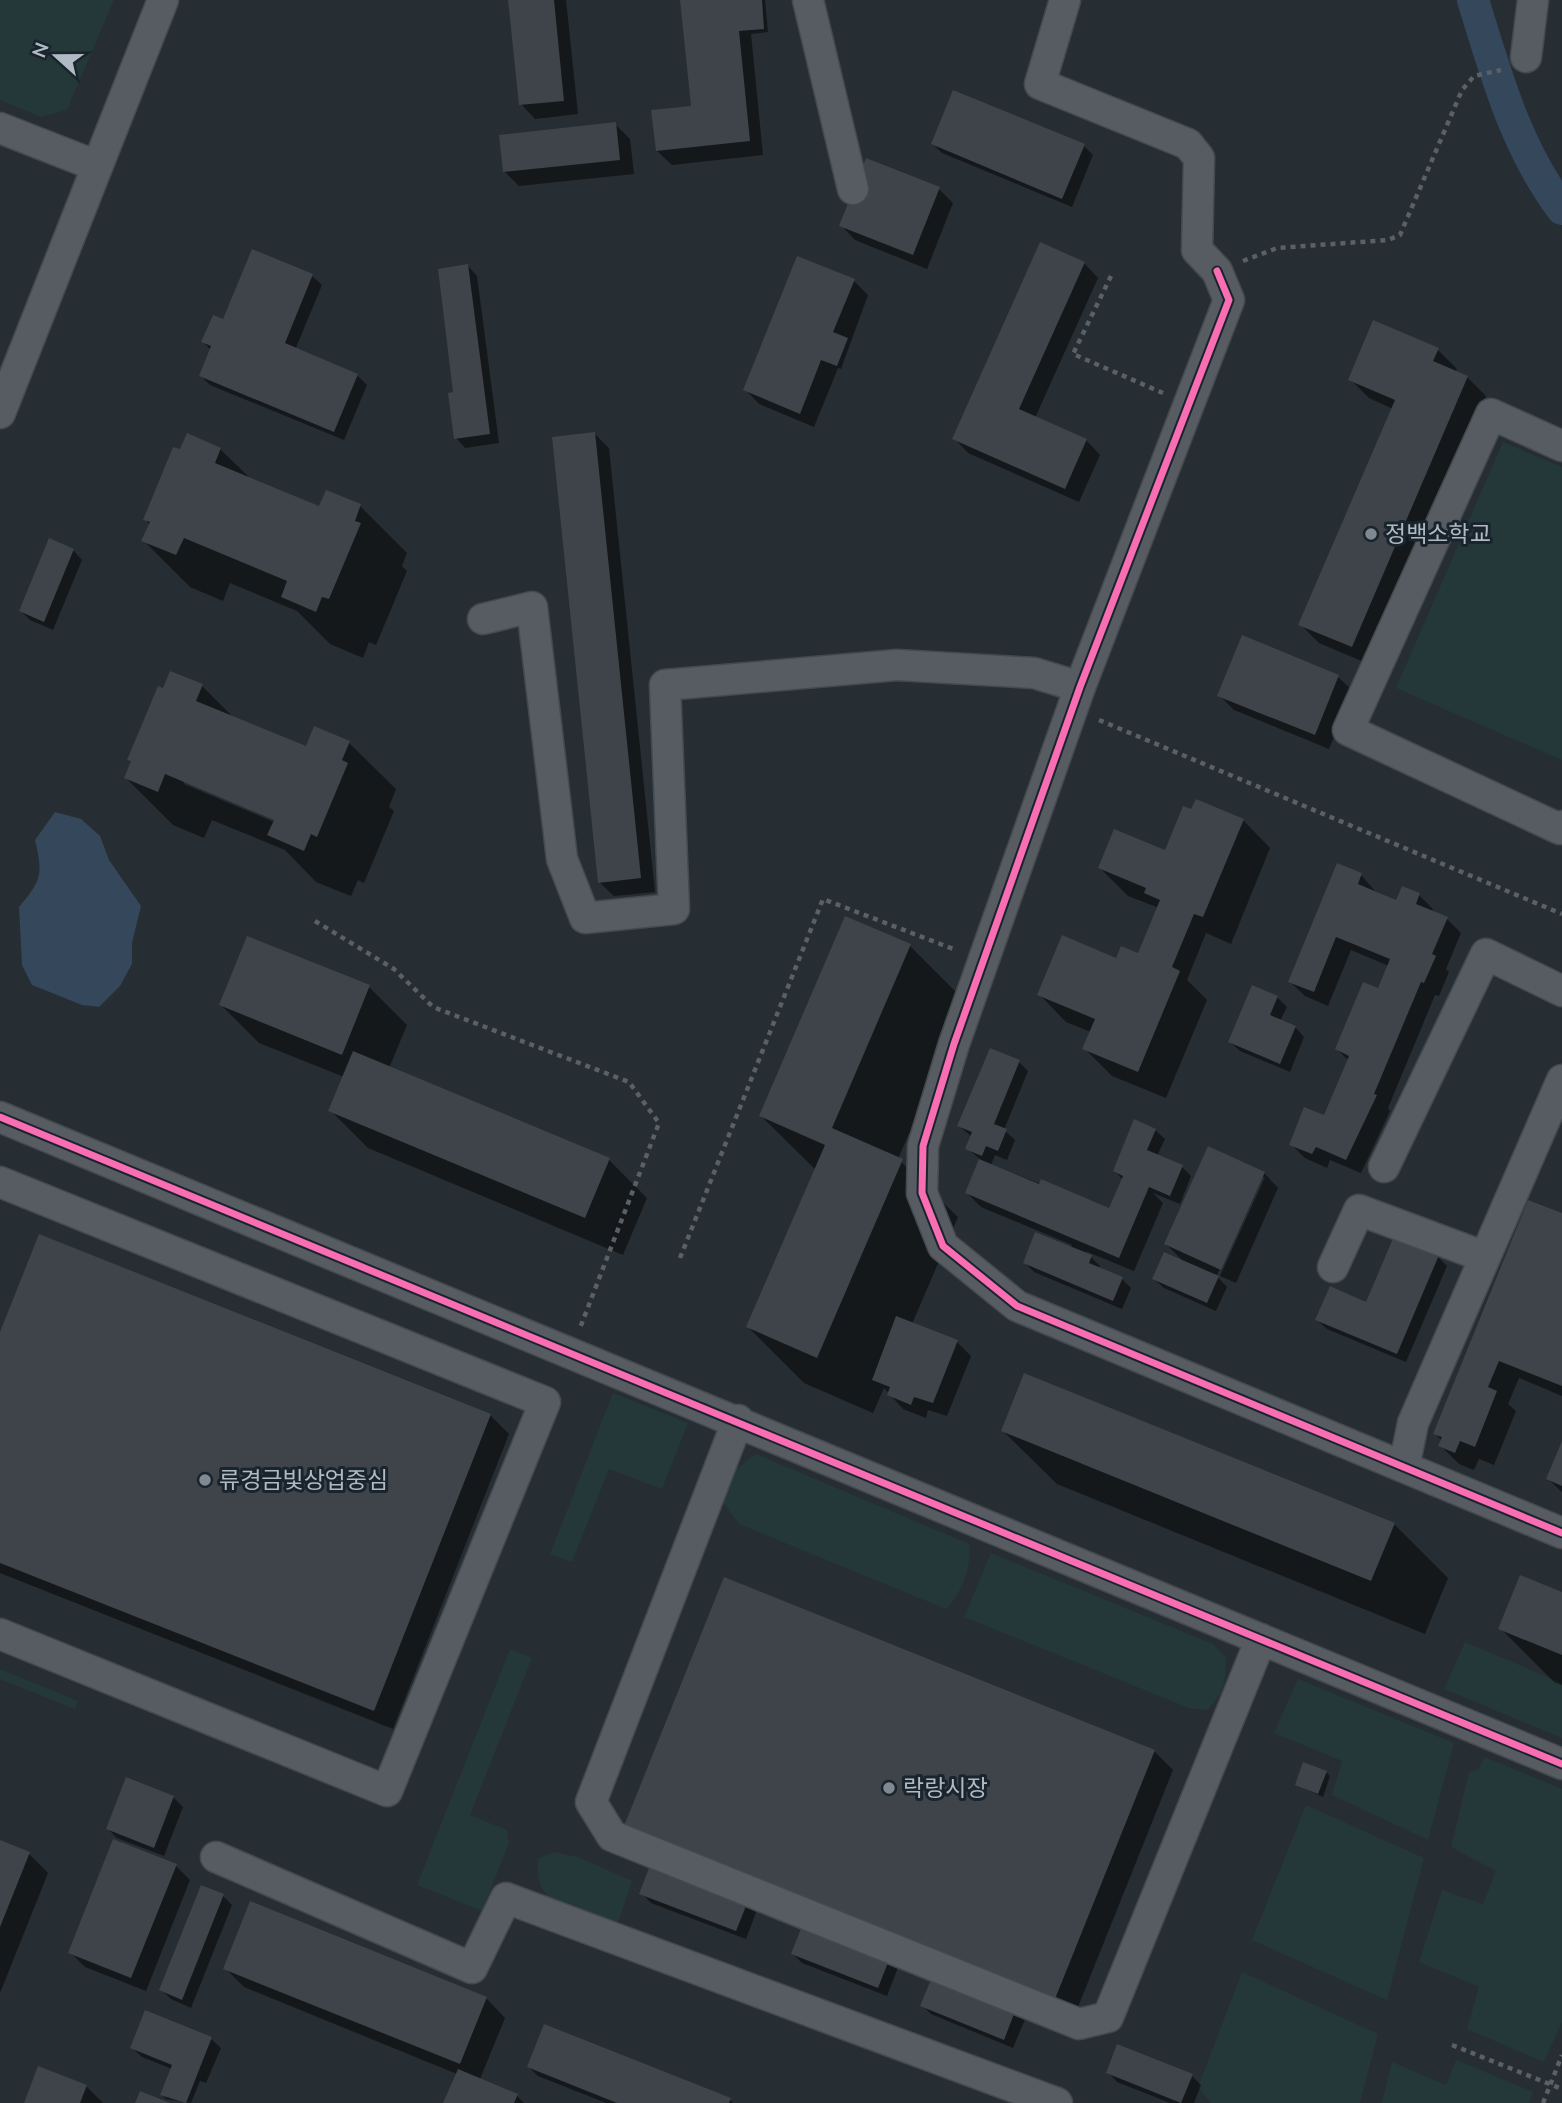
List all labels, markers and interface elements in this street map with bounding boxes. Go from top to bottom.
north arrow [21,21,91,91]
text: N [26,39,56,62]
place label: 정백소학교 [1385,519,1491,550]
marker: 정백소학교 [1363,526,1379,542]
place label: 류경금빛상업중심 [219,1465,388,1496]
marker: 류경금빛상업중심 [197,1472,213,1488]
place label: 락랑시장 [903,1773,988,1804]
marker: 락랑시장 [881,1780,897,1796]

